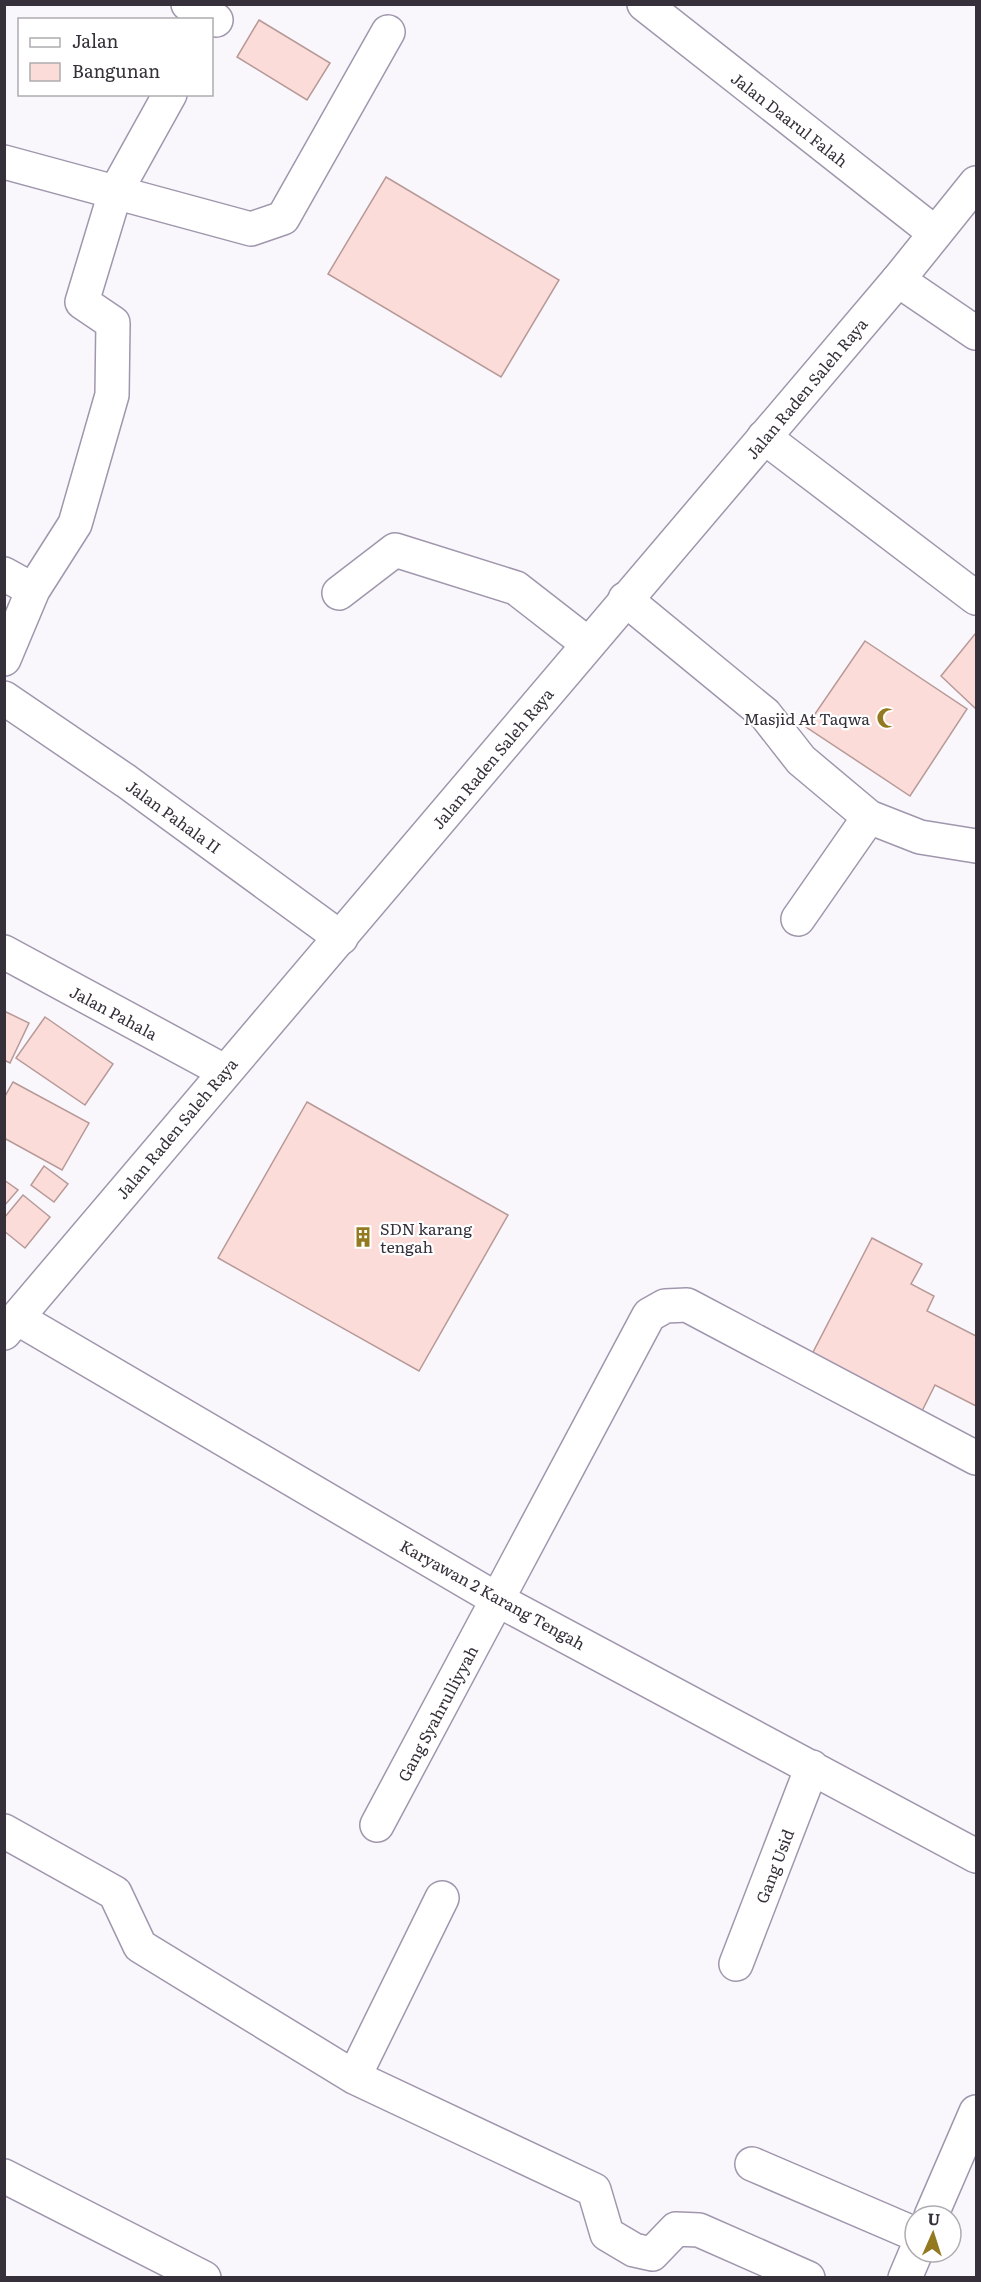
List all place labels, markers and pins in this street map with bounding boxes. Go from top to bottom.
place label: Masjid At Taqwa [744,706,870,730]
mosque icon: Masjid At Taqwa [875,706,899,730]
place label: SDN karang tengah [380,1216,472,1258]
building icon: SDN karang tengah [351,1225,375,1249]

